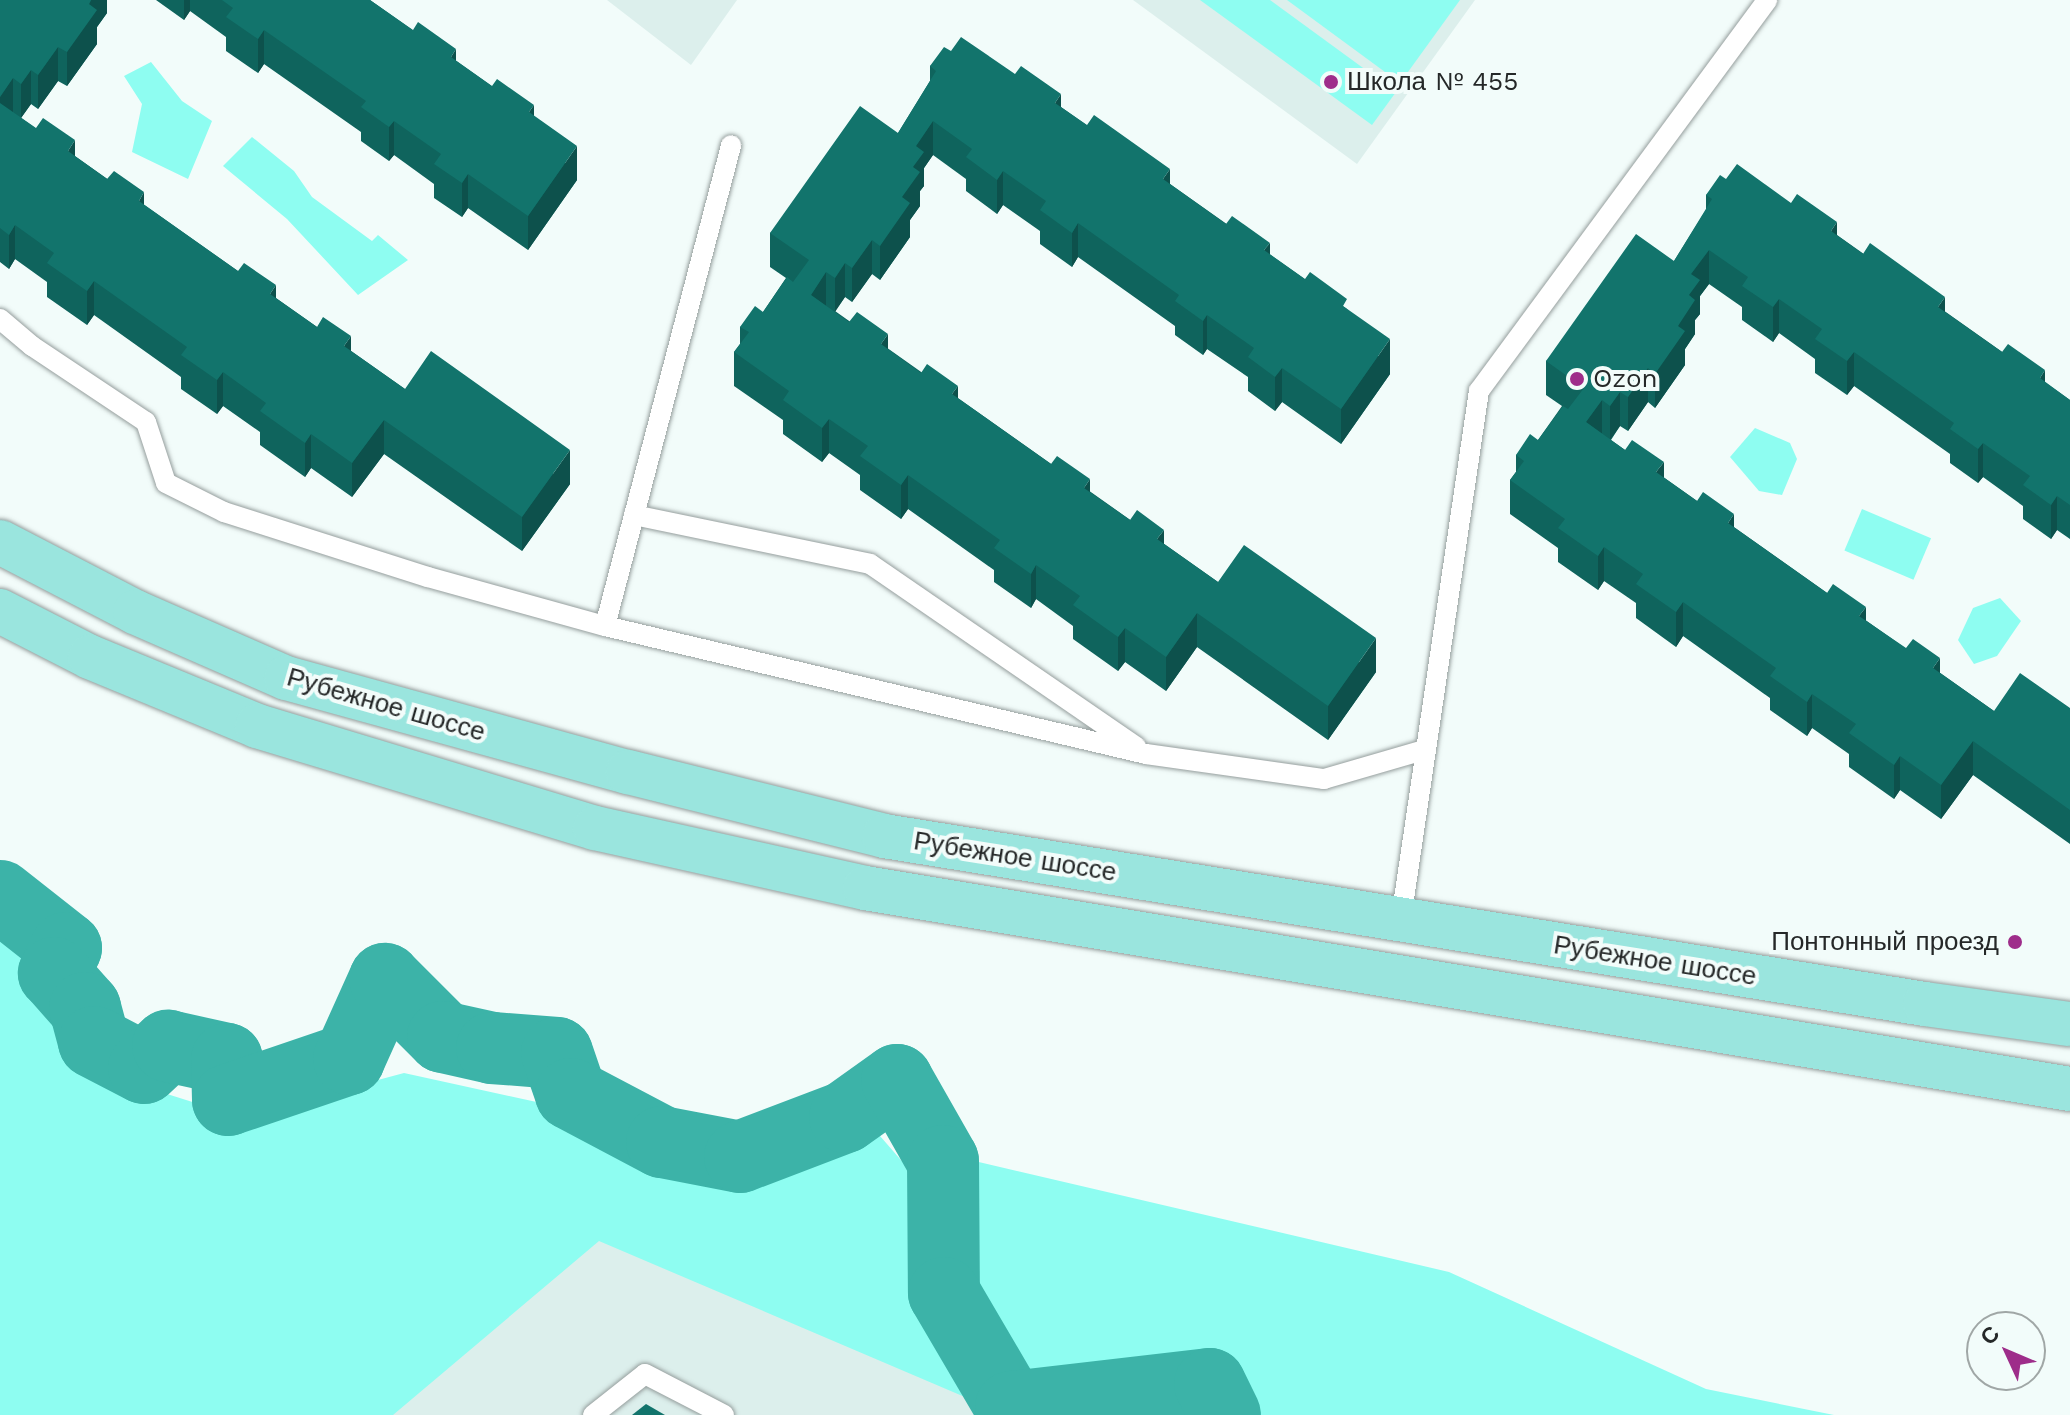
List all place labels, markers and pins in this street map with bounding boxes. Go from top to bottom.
place label: Школа № 455 [1347,66,1518,98]
marker: Школа № 455 [1322,73,1340,91]
place label: Ozon [1593,363,1658,395]
marker: Ozon [1568,370,1586,388]
place label: Понтонный проезд [1771,926,1999,958]
marker: Понтонный проезд [2006,933,2024,951]

